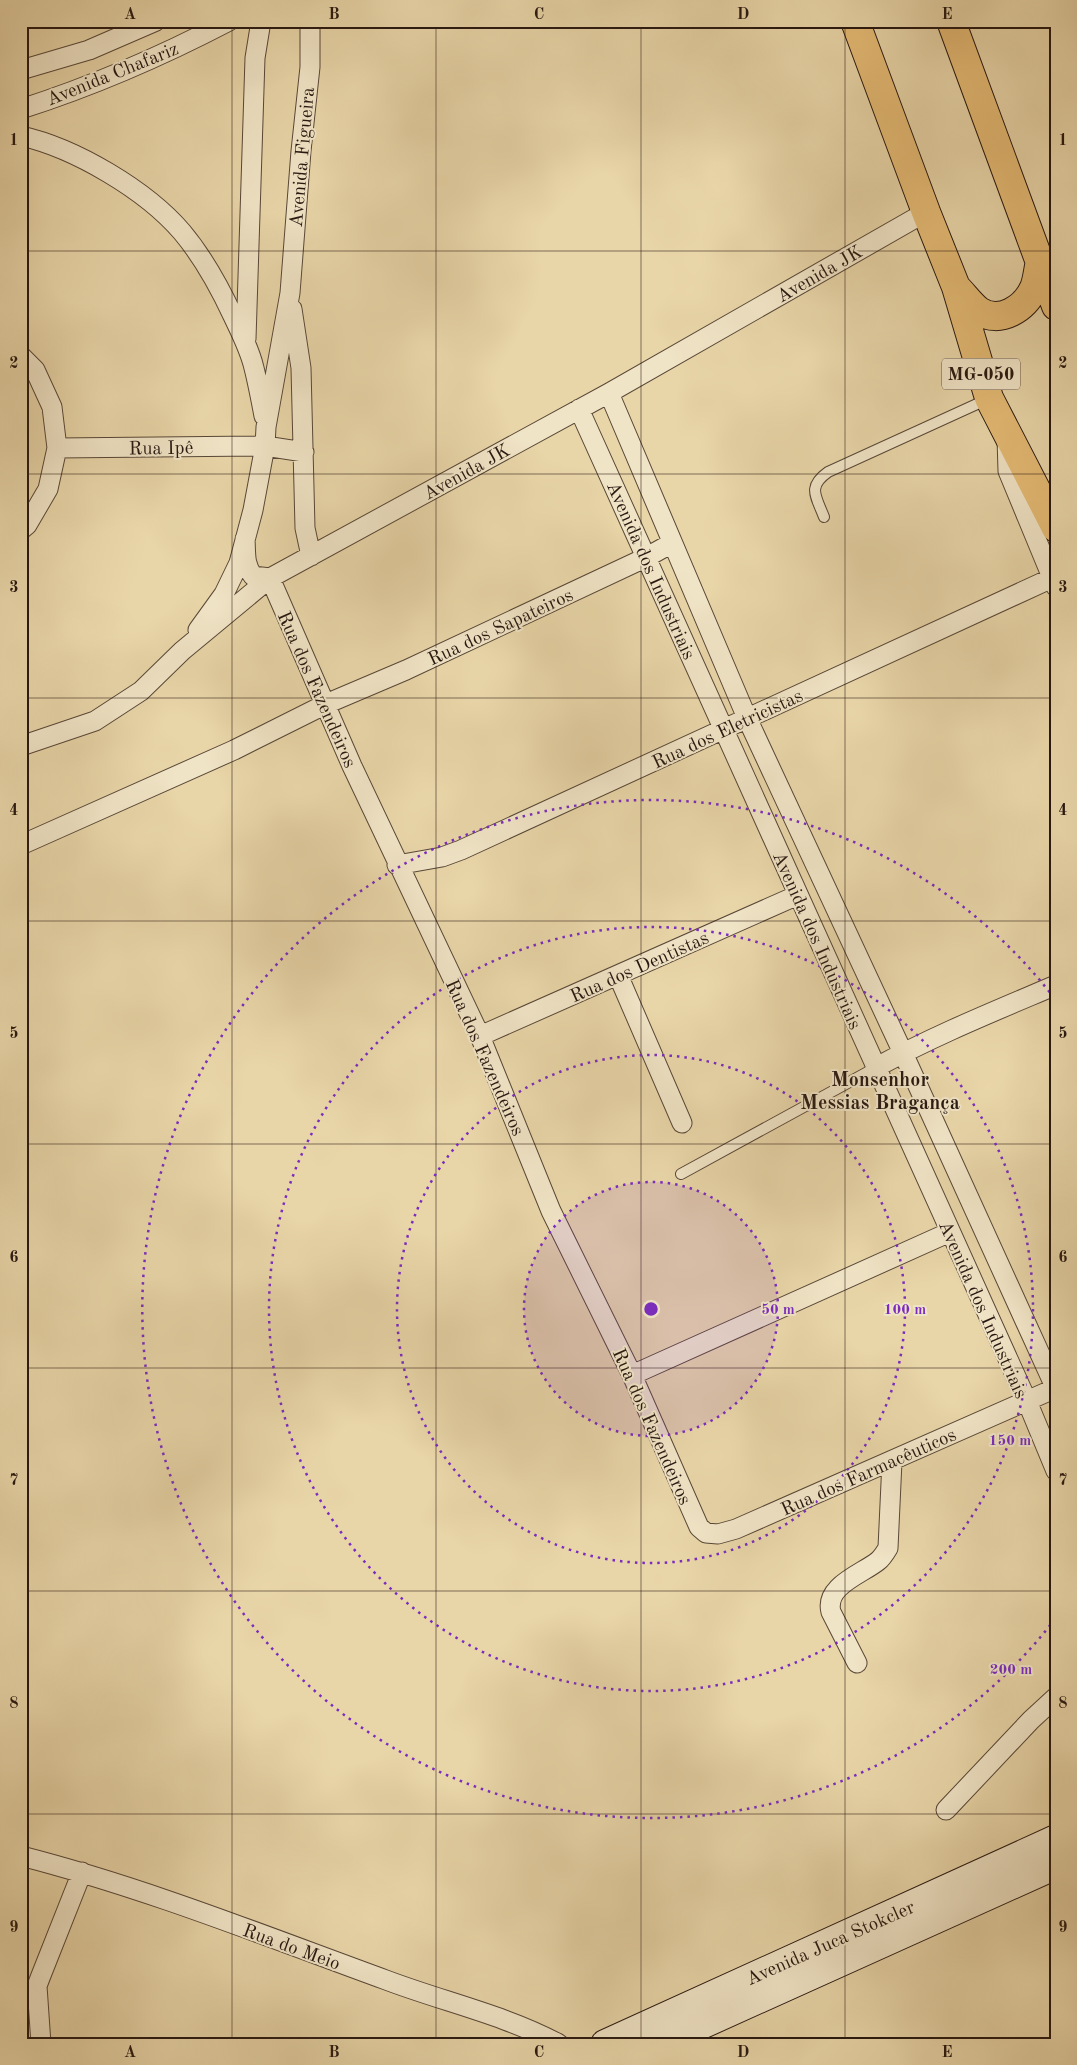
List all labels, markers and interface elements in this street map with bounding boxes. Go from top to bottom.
text: A [124,7,136,23]
text: B [328,7,340,23]
text: C [534,7,544,23]
text: D [737,7,749,23]
text: E [941,7,953,23]
street label: Avenida Chafariz [44,40,182,110]
street label: Avenida Figueira [288,86,319,228]
text: 1 [9,133,19,149]
text: 1 [1058,133,1068,149]
street label: Avenida JK [774,243,867,307]
text: 2 [9,356,19,372]
text: 2 [1058,356,1068,372]
road number: MG-050 [942,358,1020,389]
street label: Rua Ipê [129,439,193,460]
street label: Avenida JK [421,442,514,505]
street label: Avenida dos Industriais [602,479,698,663]
text: 3 [9,580,19,596]
text: 3 [1058,580,1068,596]
street label: Rua dos Sapateiros [426,586,577,670]
street label: Rua dos Fazendeiros [273,609,359,771]
street label: Rua dos Eletricistas [650,687,806,774]
text: 4 [9,803,19,819]
text: 4 [1058,803,1068,819]
street label: Avenida dos Industriais [768,849,864,1033]
street label: Rua dos Dentistas [568,929,712,1007]
street label: Rua dos Fazendeiros [441,977,527,1139]
text: 5 [9,1026,19,1042]
text: 5 [1058,1026,1068,1042]
district label: Monsenhor Messias Bragança [800,1071,960,1114]
street label: Avenida dos Industriais [934,1218,1030,1402]
text: 6 [9,1250,19,1266]
text: 6 [1058,1250,1068,1266]
centre of rings [642,1300,660,1318]
text: 50 m [761,1303,795,1318]
text: 100 m [884,1303,926,1318]
street label: Rua dos Fazendeiros [608,1346,694,1508]
street label: Rua dos Farmacêuticos [779,1426,959,1521]
text: 150 m [989,1434,1031,1449]
text: 7 [9,1473,19,1489]
text: 7 [1058,1473,1068,1489]
text: 200 m [990,1663,1032,1678]
text: 8 [9,1696,19,1712]
text: 8 [1058,1696,1068,1712]
street label: Avenida Juca Stokcler [744,1898,918,1990]
text: 9 [9,1920,19,1936]
text: 9 [1058,1920,1068,1936]
street label: Rua do Meio [240,1922,342,1975]
text: A [124,2045,136,2061]
text: B [328,2045,340,2061]
text: C [534,2045,544,2061]
text: D [737,2045,749,2061]
text: E [941,2045,953,2061]

